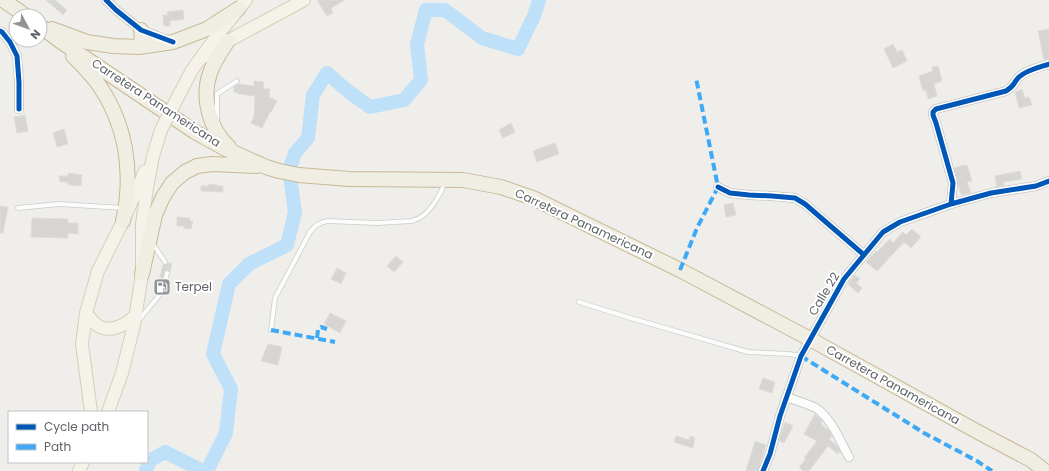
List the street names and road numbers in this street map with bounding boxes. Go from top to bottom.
street label: Carretera Panamericana [88,54,224,151]
street label: Carretera Panamericana [512,184,656,263]
street label: Calle 22 [804,269,843,319]
street label: Carretera Panamericana [823,341,963,429]

